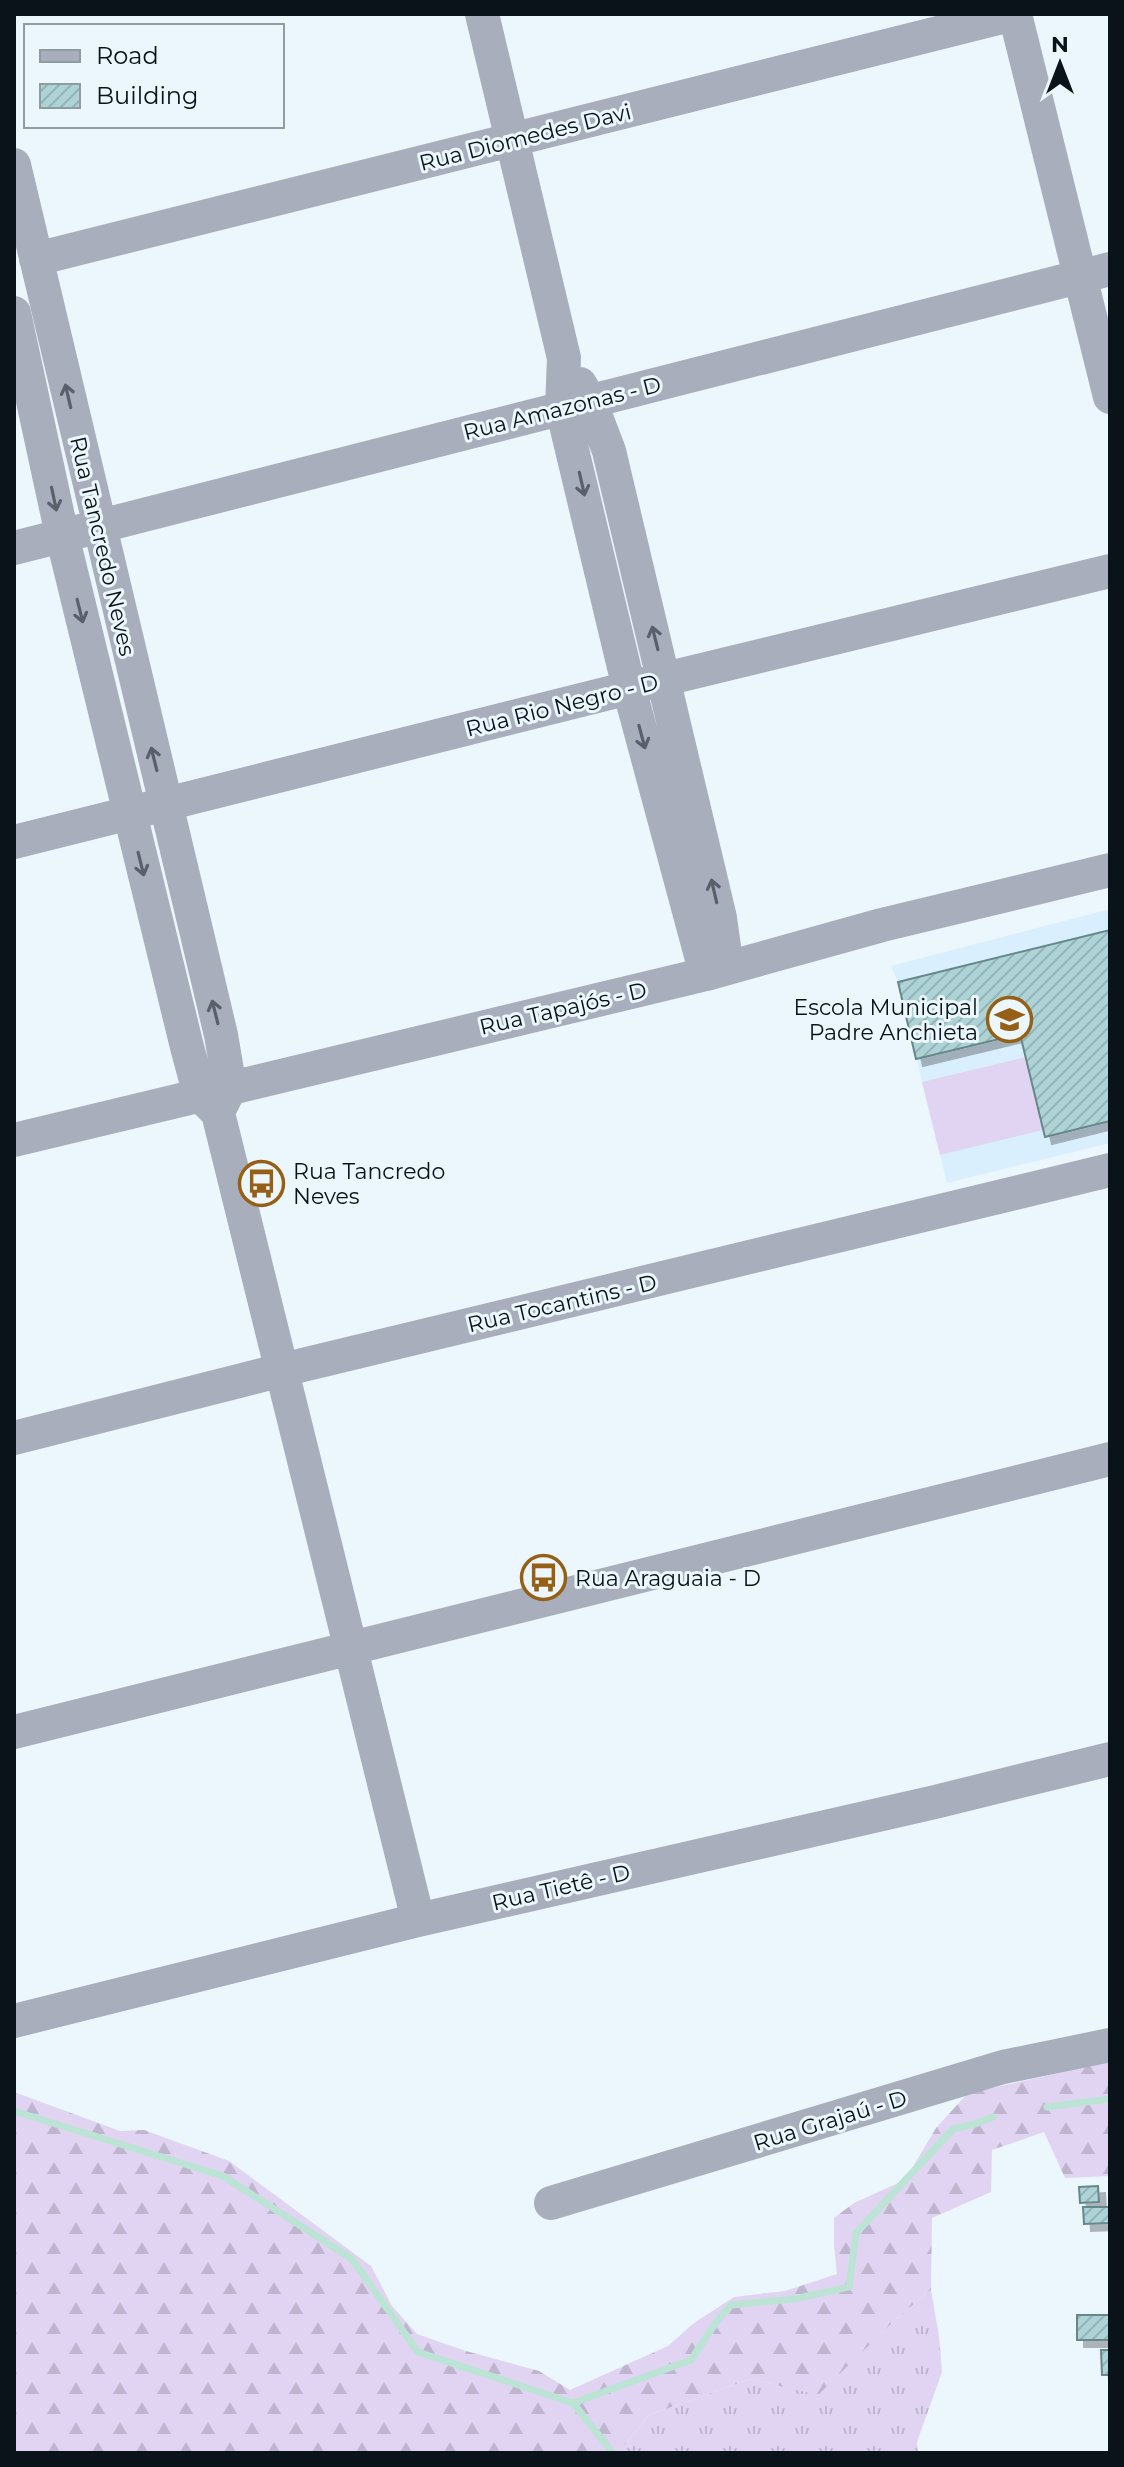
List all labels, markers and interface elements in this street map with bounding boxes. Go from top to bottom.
legend [24,24,284,128]
north arrow [1020,24,1100,104]
text: N [1051,31,1069,58]
text: Road [96,41,159,70]
text: Building [96,81,199,110]
street label: Rua Diomedes Davi [416,98,634,177]
street label: Rua Amazonas - D [460,371,664,446]
one-way arrow [60,383,75,409]
street label: Rua Tancredo Neves [64,434,141,659]
one-way arrow [575,470,590,496]
one-way arrow [47,486,62,511]
one-way arrow [73,598,88,624]
one-way arrow [646,625,661,651]
street label: Rua Rio Negro - D [463,668,661,742]
one-way arrow [635,723,650,749]
one-way arrow [146,747,161,772]
one-way arrow [135,851,150,876]
one-way arrow [706,878,721,904]
street label: Rua Tapajós - D [477,976,649,1041]
place label: Escola Municipal Padre Anchieta [794,994,978,1046]
school or university icon: Escola Municipal Padre Anchieta [985,996,1033,1044]
one-way arrow [207,999,222,1025]
place label: Rua Tancredo Neves [293,1158,445,1210]
bus stop icon: Rua Tancredo Neves [238,1160,286,1208]
street label: Rua Tocantins - D [465,1269,659,1338]
bus stop icon: Rua Araguaia - D [520,1554,568,1602]
place label: Rua Araguaia - D [575,1565,761,1592]
street label: Rua Tietê - D [489,1858,633,1917]
street label: Rua Grajaú - D [750,2084,910,2157]

